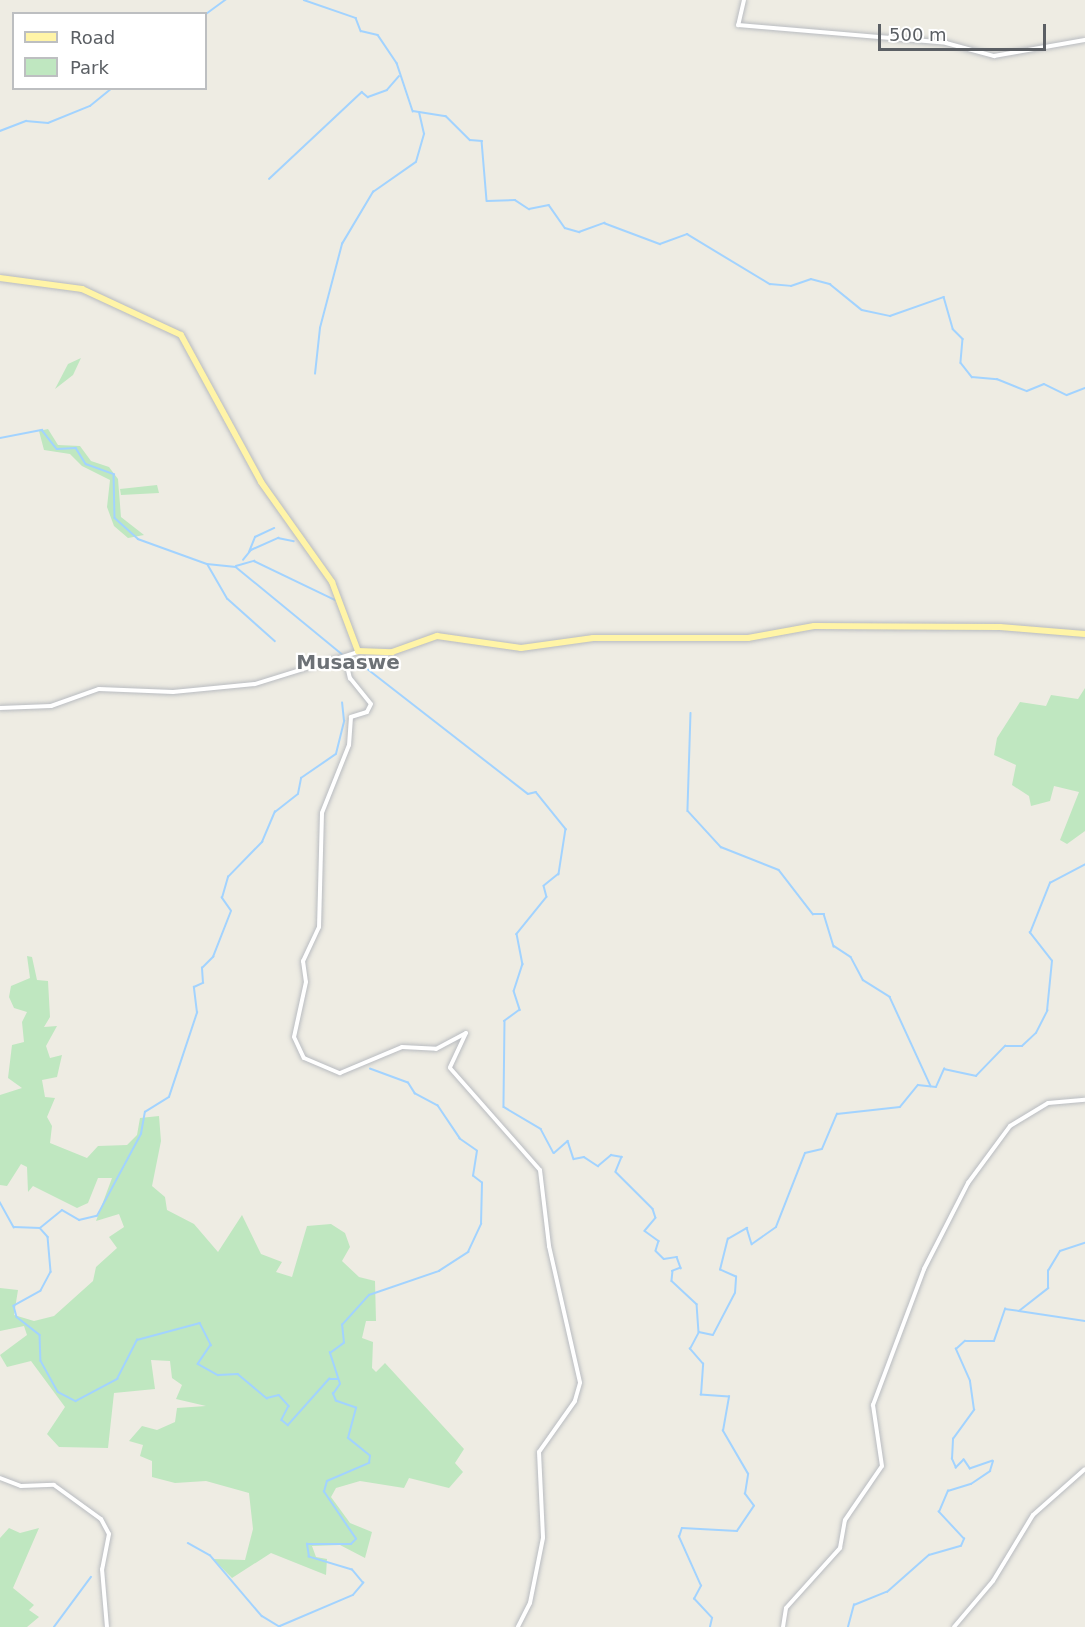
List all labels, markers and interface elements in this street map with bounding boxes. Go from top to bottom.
legend [12,12,207,90]
scale bar [881,12,1049,50]
text: 500 m [889,24,947,45]
text: Road [70,27,115,48]
text: Park [70,57,109,78]
district label: Musaswe [296,650,400,674]

